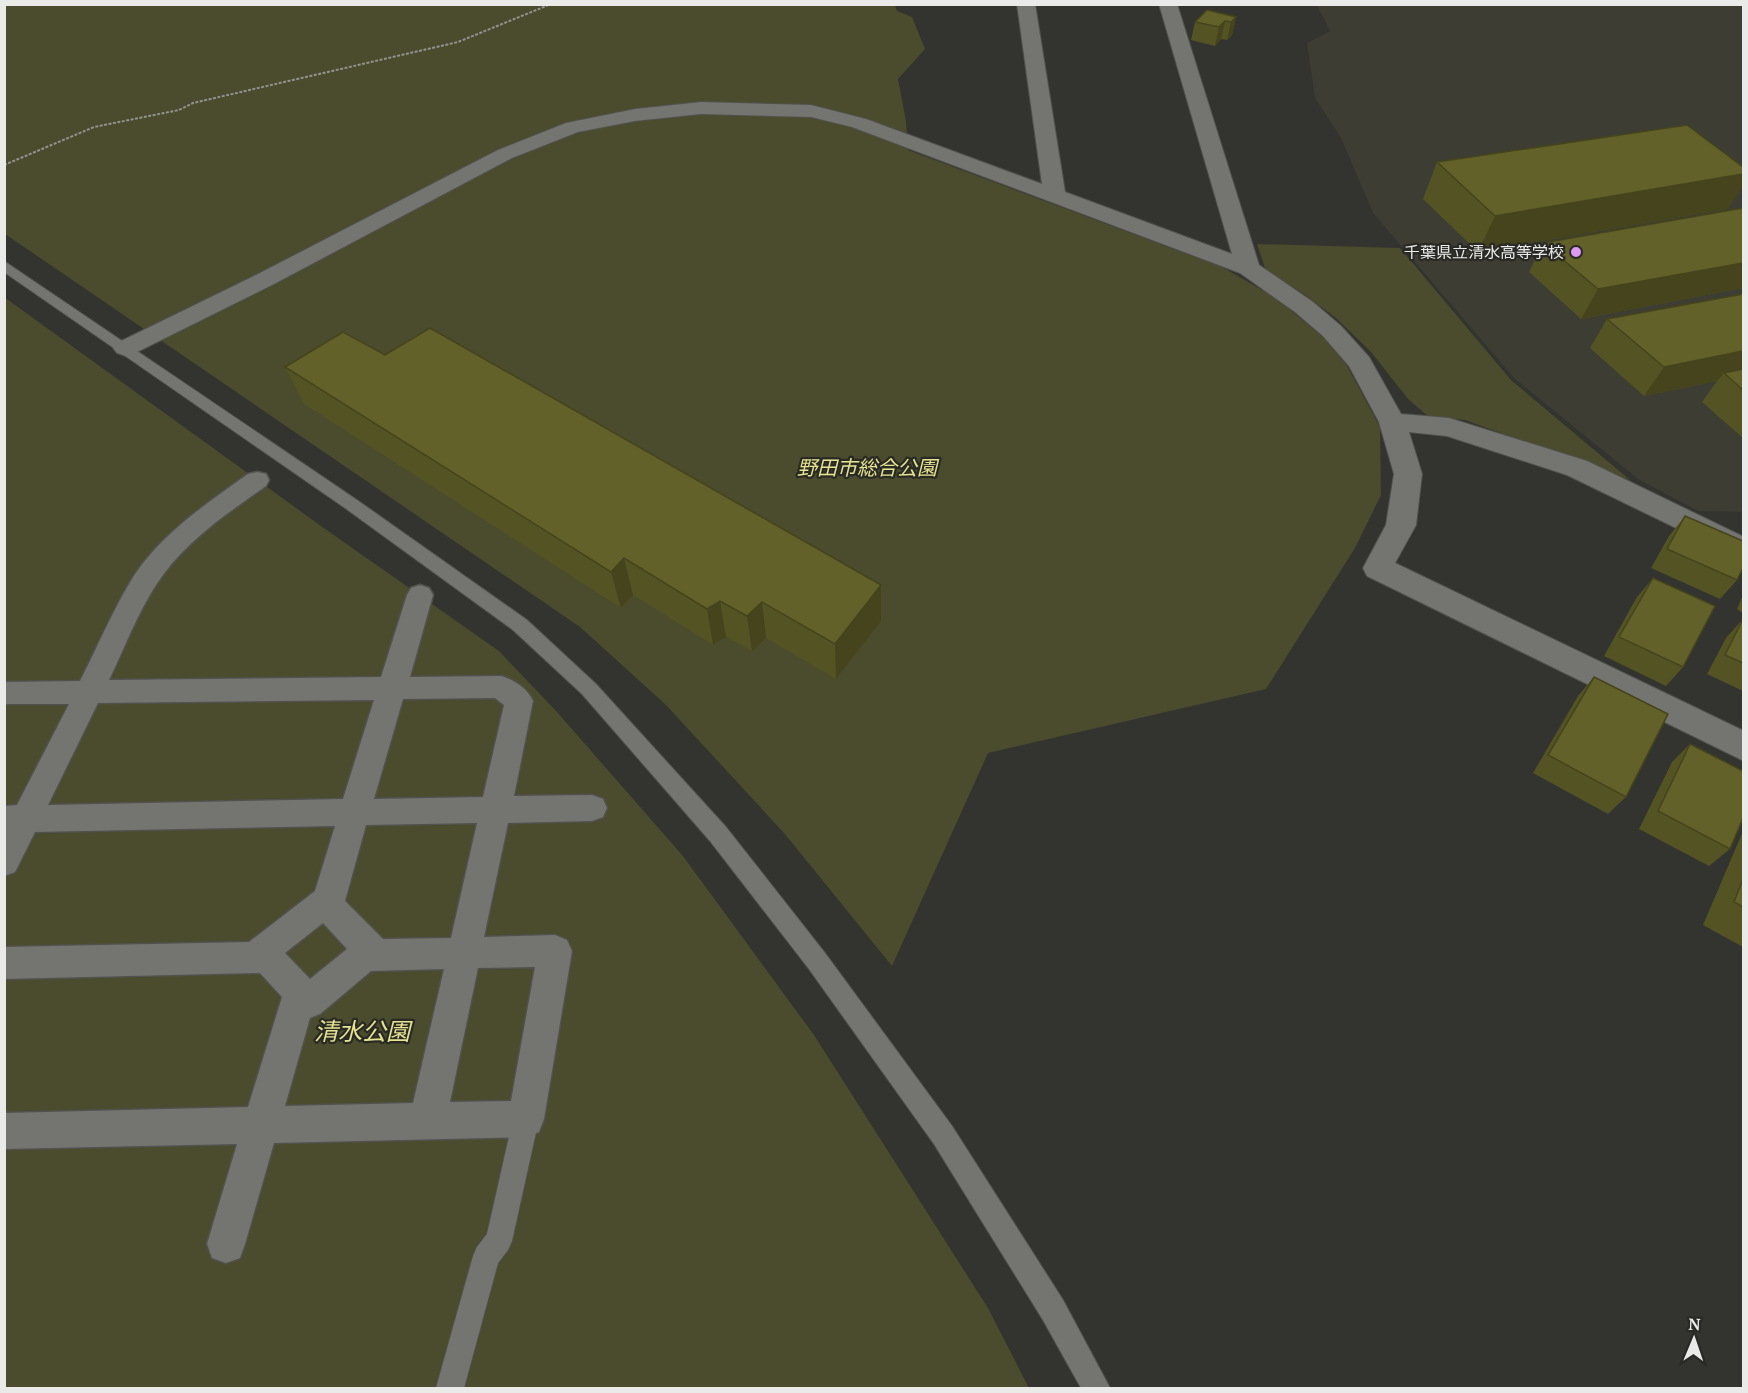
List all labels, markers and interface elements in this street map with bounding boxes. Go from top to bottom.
place label: 千葉県立清水高等学校 [1404,241,1564,263]
marker: 千葉県立清水高等学校 [1569,245,1583,259]
park label: 野田市総合公園 [797,454,940,481]
park label: 清水公園 [314,1015,413,1047]
north arrow [1664,1309,1724,1369]
text: N [1688,1313,1701,1335]

